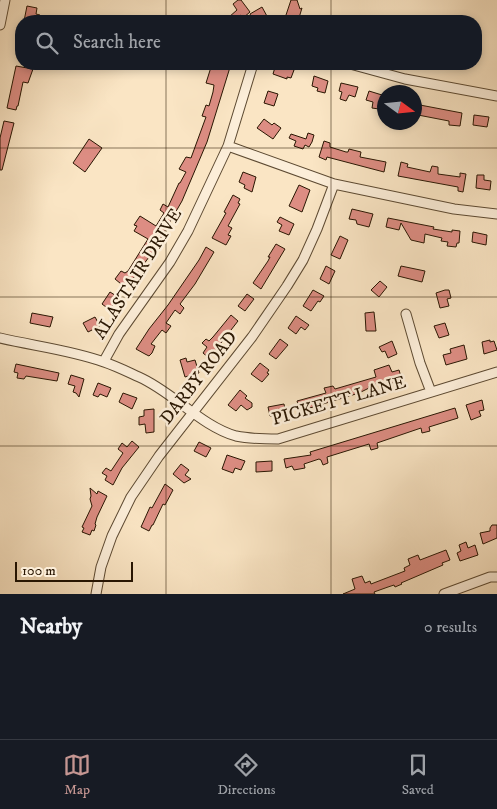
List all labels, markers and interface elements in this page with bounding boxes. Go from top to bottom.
search box [15,15,482,70]
icon: search [33,29,61,57]
text: Search here [73,31,161,54]
north arrow [377,85,422,130]
street label: ALASTAIR DRIVE [89,204,187,344]
street label: DARBY ROAD [156,327,242,429]
street label: PICKETT LANE [269,371,409,431]
scale bar [15,559,132,582]
text: 100 m [22,562,56,580]
text: Nearby [20,614,82,640]
text: 0 results [424,617,477,637]
tab: Map [63,751,91,799]
tab: Directions [217,751,275,799]
tab: Saved [402,751,434,799]

